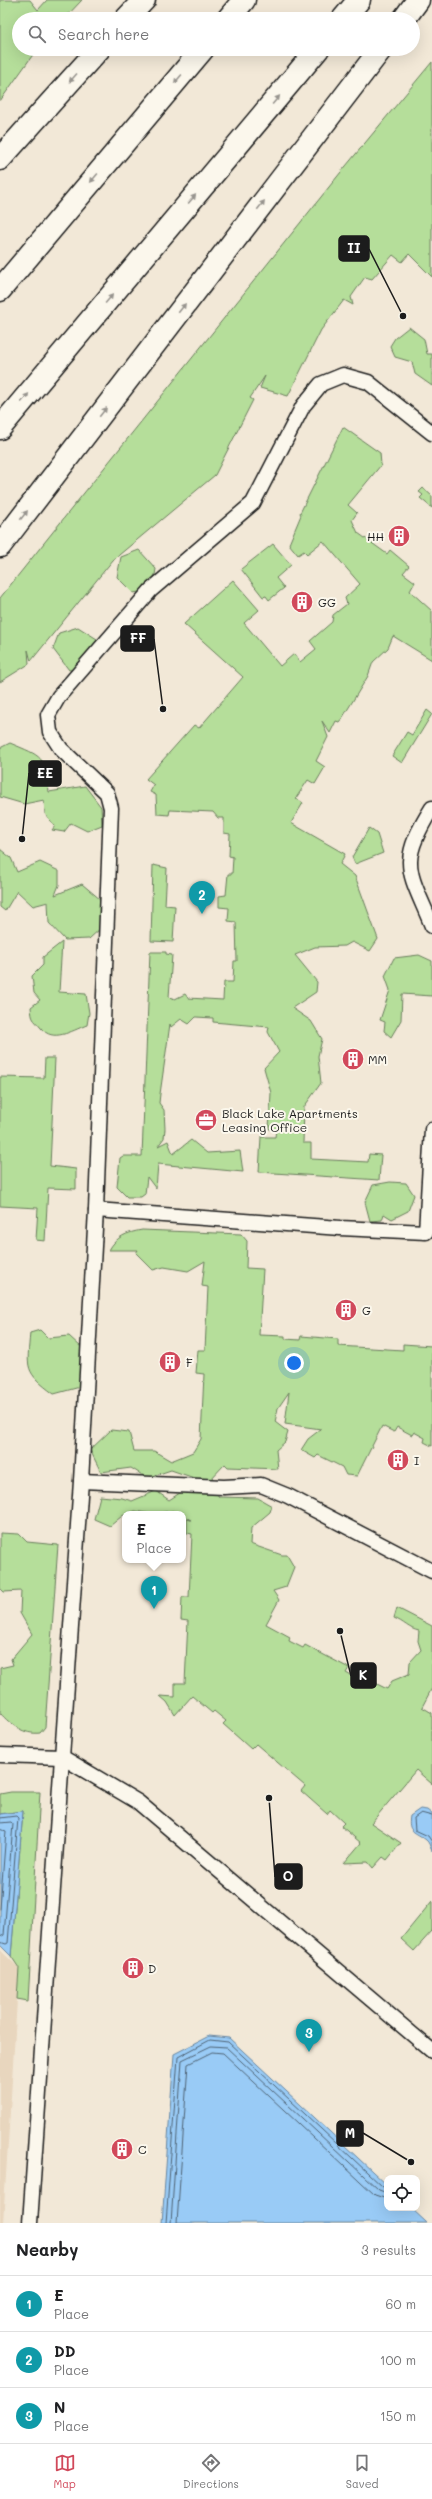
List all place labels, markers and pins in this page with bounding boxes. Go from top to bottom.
callout: II [339,236,369,261]
building icon: HH [386,523,412,549]
place label: HH [367,528,384,544]
building icon: GG [289,589,315,615]
place label: GG [318,594,336,610]
callout: FF [121,626,154,651]
callout: EE [29,761,61,786]
pin: 2 [189,881,215,914]
building icon: MM [340,1046,366,1072]
place label: MM [368,1051,387,1067]
place label: Black Lake Apartments Leasing Office [222,1105,358,1135]
office icon: Black Lake Apartments Leasing Office [193,1107,219,1133]
building icon: G [333,1297,359,1323]
place label: G [362,1302,371,1318]
building icon: F [157,1349,183,1375]
place label: F [186,1354,193,1370]
building icon: I [385,1447,411,1473]
place label: I [414,1452,419,1468]
pin: 1 [141,1576,167,1609]
callout: K [351,1663,376,1688]
callout: O [275,1864,302,1889]
building icon: D [120,1955,146,1981]
place label: D [148,1960,156,1976]
pin: 3 [296,2019,322,2052]
callout: M [337,2121,363,2146]
building icon: C [109,2136,135,2162]
place label: C [138,2141,147,2157]

